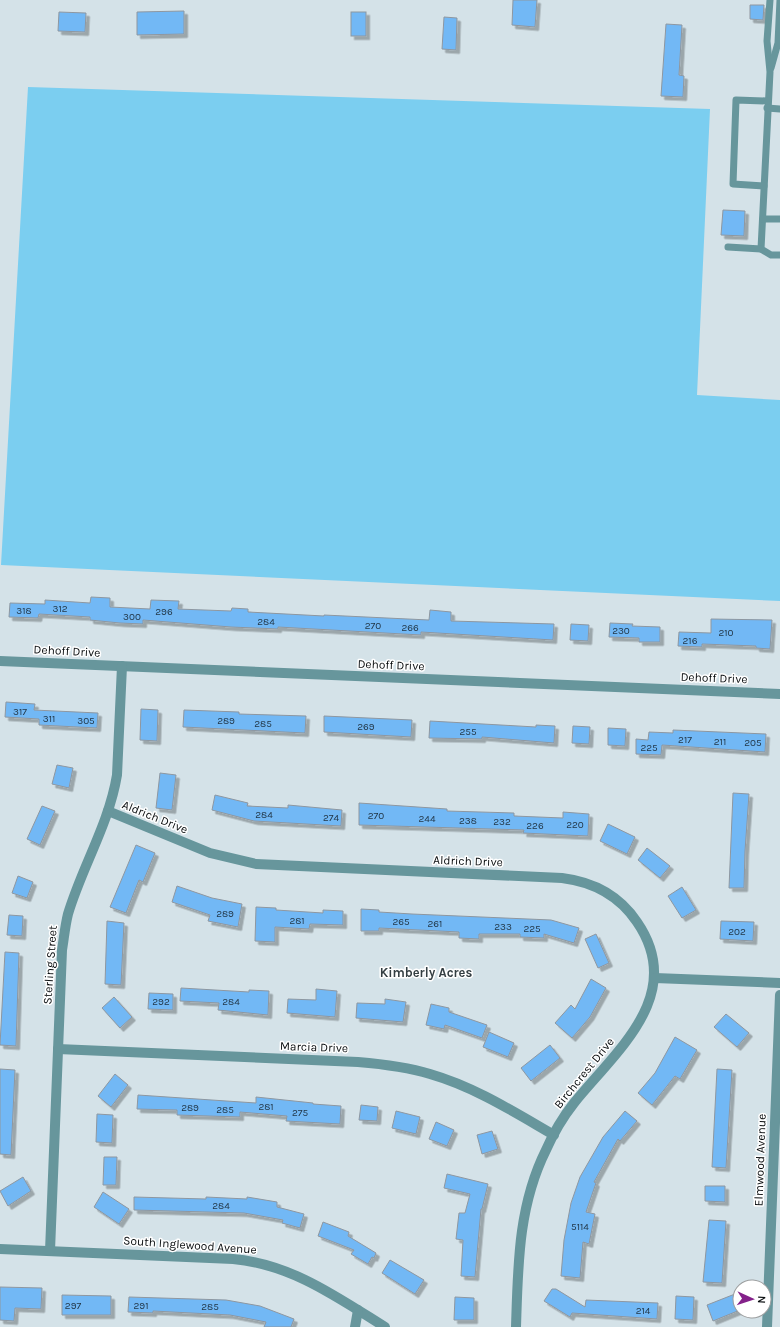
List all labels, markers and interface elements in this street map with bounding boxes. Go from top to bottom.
house number: 312 [52,603,68,615]
house number: 318 [16,605,32,617]
house number: 296 [155,606,173,618]
house number: 300 [123,611,141,623]
house number: 284 [257,616,275,628]
house number: 270 [365,620,381,632]
house number: 266 [401,622,419,634]
house number: 230 [612,625,630,637]
house number: 210 [718,627,734,639]
house number: 216 [683,635,698,647]
street label: Dehoff Drive [33,642,101,660]
street label: Dehoff Drive [357,657,425,673]
street label: Dehoff Drive [680,670,748,686]
house number: 317 [13,706,27,718]
house number: 311 [43,713,55,725]
house number: 305 [77,715,95,727]
house number: 289 [217,715,235,727]
house number: 285 [254,718,272,730]
house number: 269 [357,721,375,733]
house number: 255 [459,726,477,738]
house number: 217 [678,734,692,746]
house number: 211 [714,736,726,748]
house number: 205 [744,737,762,749]
house number: 225 [640,742,658,754]
street label: Aldrich Drive [120,797,190,837]
house number: 284 [255,809,273,821]
house number: 270 [368,810,384,822]
house number: 274 [323,812,339,824]
house number: 244 [419,813,436,825]
house number: 238 [459,815,477,827]
house number: 232 [493,816,511,828]
house number: 220 [566,819,584,831]
house number: 226 [526,820,544,832]
street label: Aldrich Drive [433,853,503,869]
house number: 289 [216,908,234,920]
house number: 281 [289,915,305,927]
house number: 265 [392,916,410,928]
house number: 261 [428,918,442,930]
house number: 233 [494,921,512,933]
house number: 225 [523,923,541,935]
street label: Sterling Street [40,925,60,1005]
house number: 202 [728,926,746,938]
district label: Kimberly Acres [380,965,473,980]
house number: 292 [152,996,170,1008]
house number: 284 [222,996,240,1008]
street label: Birchcrest Drive [551,1035,617,1111]
street label: Marcia Drive [280,1039,348,1055]
house number: 281 [258,1101,274,1113]
house number: 289 [181,1102,199,1114]
house number: 285 [216,1104,234,1116]
house number: 275 [292,1107,308,1119]
street label: Elmwood Avenue [751,1113,769,1207]
house number: 284 [212,1200,230,1212]
house number: 5114 [571,1221,589,1233]
street label: South Inglewood Avenue [123,1233,257,1257]
north arrow [732,1279,772,1319]
text: N [755,1295,768,1304]
house number: 297 [65,1300,81,1312]
house number: 291 [134,1300,148,1312]
house number: 285 [201,1301,219,1313]
house number: 214 [636,1305,651,1317]

